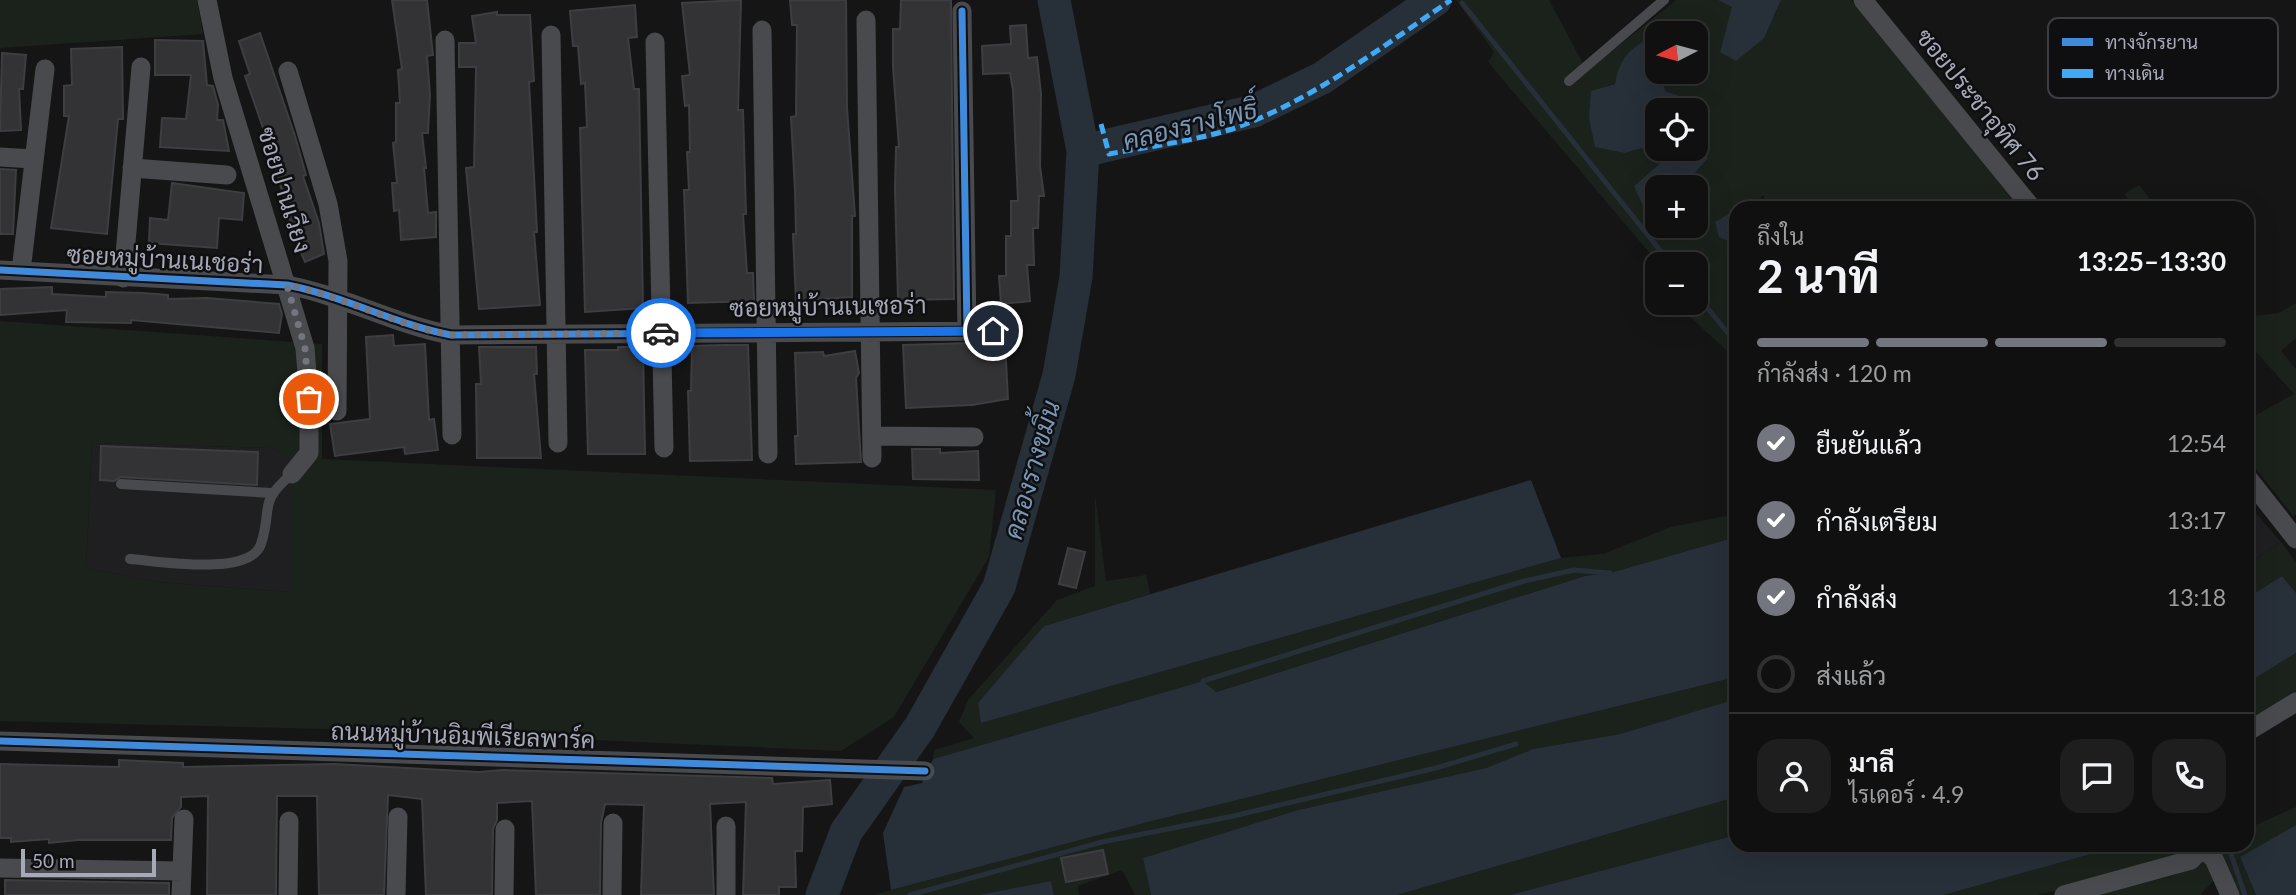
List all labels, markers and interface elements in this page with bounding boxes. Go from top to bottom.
legend [2048,18,2278,98]
north arrow [1645,21,1708,84]
map controls [1645,21,1708,315]
street label: ซอยประชาอุทิศ 76 [1909,22,2051,188]
text: ทางจักรยาน [2105,30,2198,53]
text: ทางเดิน [2105,61,2165,84]
water label: คลองรางโพธิ์ [1118,85,1265,156]
button: locate [1645,98,1708,161]
street label: ซอยปานเวียง [253,123,318,256]
button: + [1645,175,1708,238]
text: ถึงใน [1757,222,1804,250]
street label: ซอยหมู่บ้านเนเชอร่า [66,239,264,282]
text: 13:25–13:30 [2077,245,2226,277]
text: 2 นาที [1757,248,1879,303]
button: − [1645,252,1708,315]
street label: ซอยหมู่บ้านเนเชอร่า [729,289,927,326]
courier [626,298,696,368]
pin [963,301,1023,361]
icon: home [974,312,1012,350]
icon: car [642,314,680,352]
text: กำลังส่ง · 120 m [1757,359,1912,387]
pin [279,369,339,429]
icon: bag [290,380,328,418]
water label: คลองรางขมิ้น [991,395,1066,543]
icon: check [1757,424,1795,462]
text: ยืนยันแล้ว [1816,428,1922,460]
text: 12:54 [2167,429,2226,457]
icon: check [1757,501,1795,539]
text: กำลังเตรียม [1816,505,1938,537]
text: 13:17 [2167,506,2226,534]
icon: check [1757,578,1795,616]
text: กำลังส่ง [1816,582,1897,614]
text: 13:18 [2167,583,2226,611]
text: ส่งแล้ว [1816,659,1886,691]
street label: ถนนหมู่บ้านอิมพีเรียลพาร์ค [330,715,596,758]
button: person [1757,739,1831,813]
button: chat [2060,739,2134,813]
button: phone [2152,739,2226,813]
text: มาลี [1849,746,1894,778]
text: ไรเดอร์ · 4.9 [1849,780,1964,808]
scale bar [21,846,156,878]
text: 50 m [32,849,75,872]

